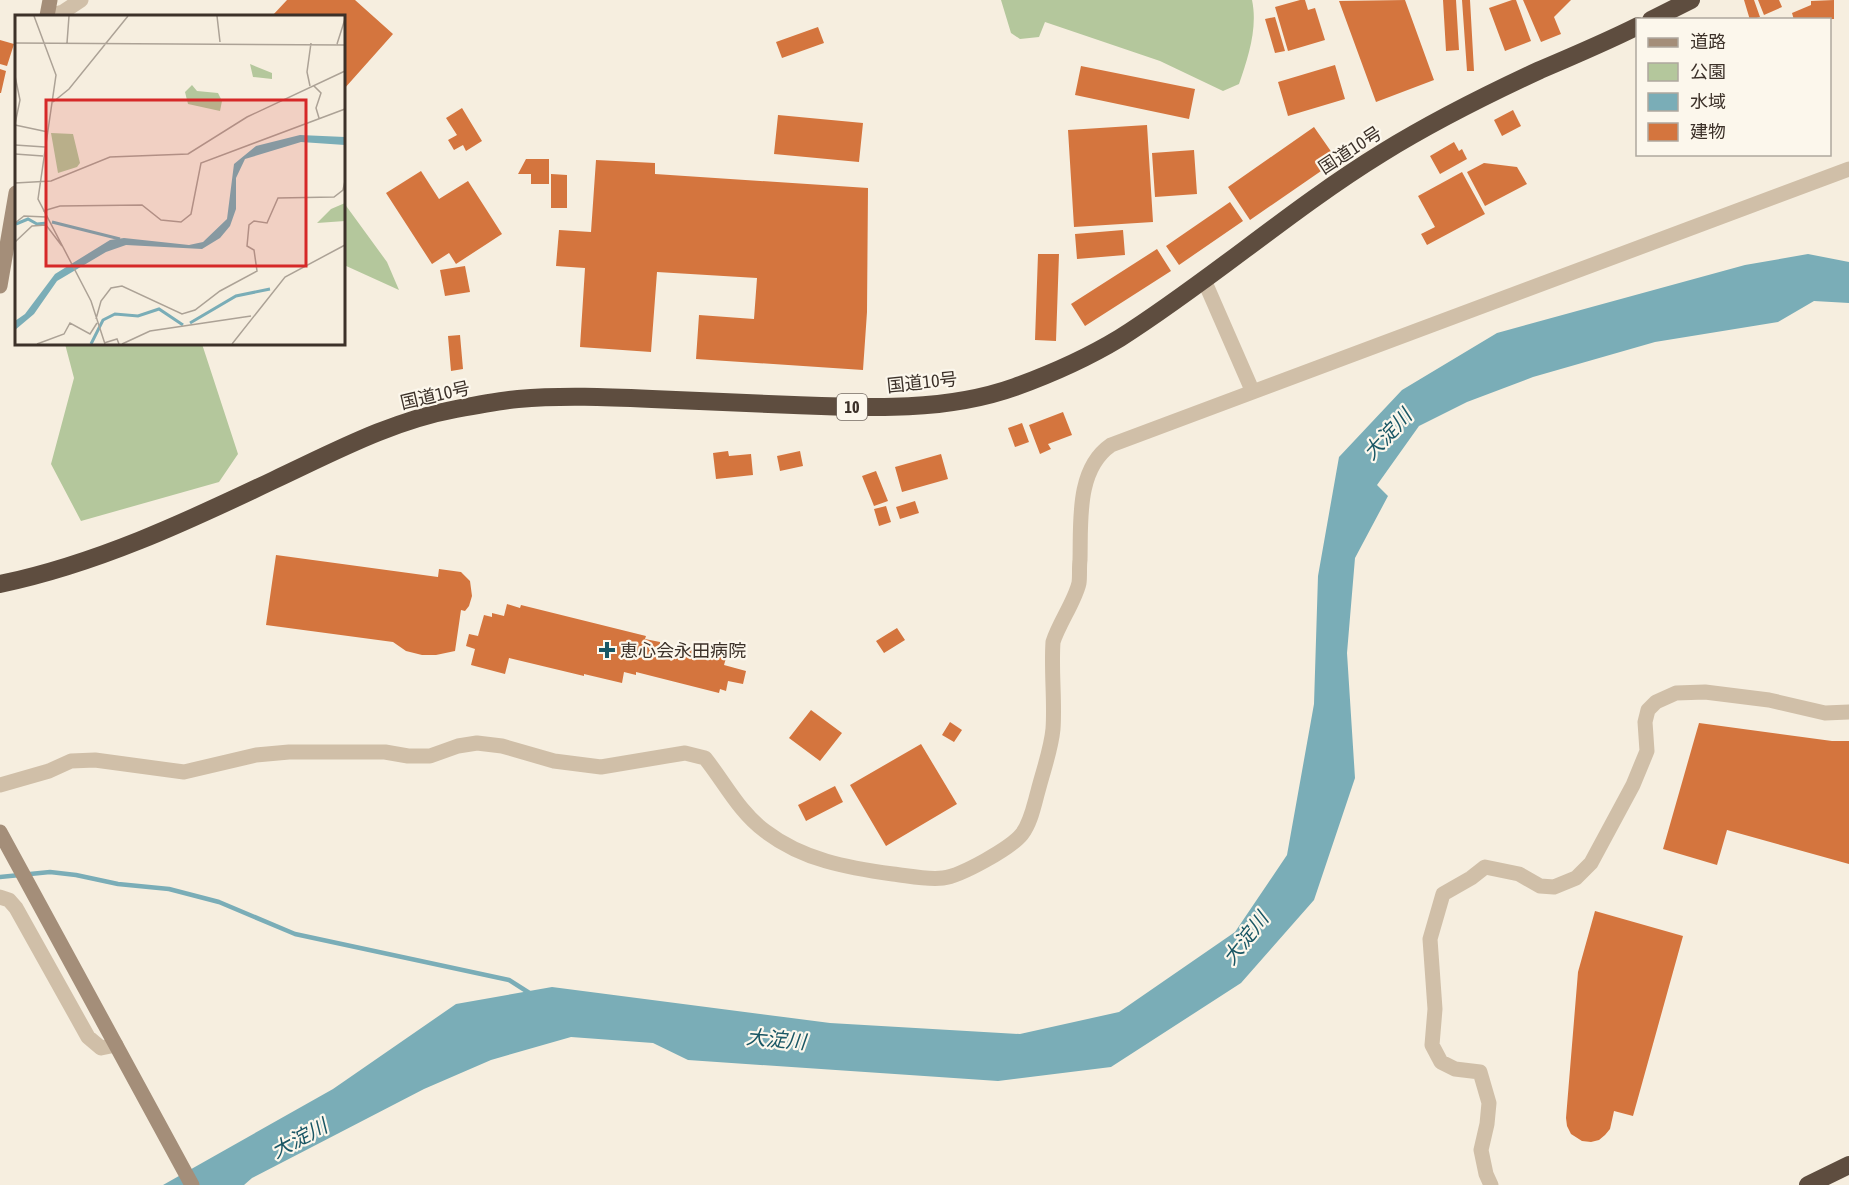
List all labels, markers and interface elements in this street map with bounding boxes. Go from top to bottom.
inset map [15,15,345,345]
legend [1636,18,1831,156]
text: 道路 [1690,31,1726,52]
text: 公園 [1690,61,1726,82]
text: 水域 [1690,91,1726,112]
text: 建物 [1690,121,1726,142]
street label: 国道10号 [1315,122,1385,178]
street label: 国道10号 [886,368,958,396]
street label: 国道10号 [398,377,472,413]
road number: 10 [837,394,867,420]
water label: 大淀川 [1358,403,1417,464]
place label: 恵心会永田病院 [620,640,746,661]
marker: 恵心会永田病院 [598,641,616,659]
water label: 大淀川 [1217,906,1274,969]
water label: 大淀川 [745,1025,809,1053]
water label: 大淀川 [267,1113,333,1162]

